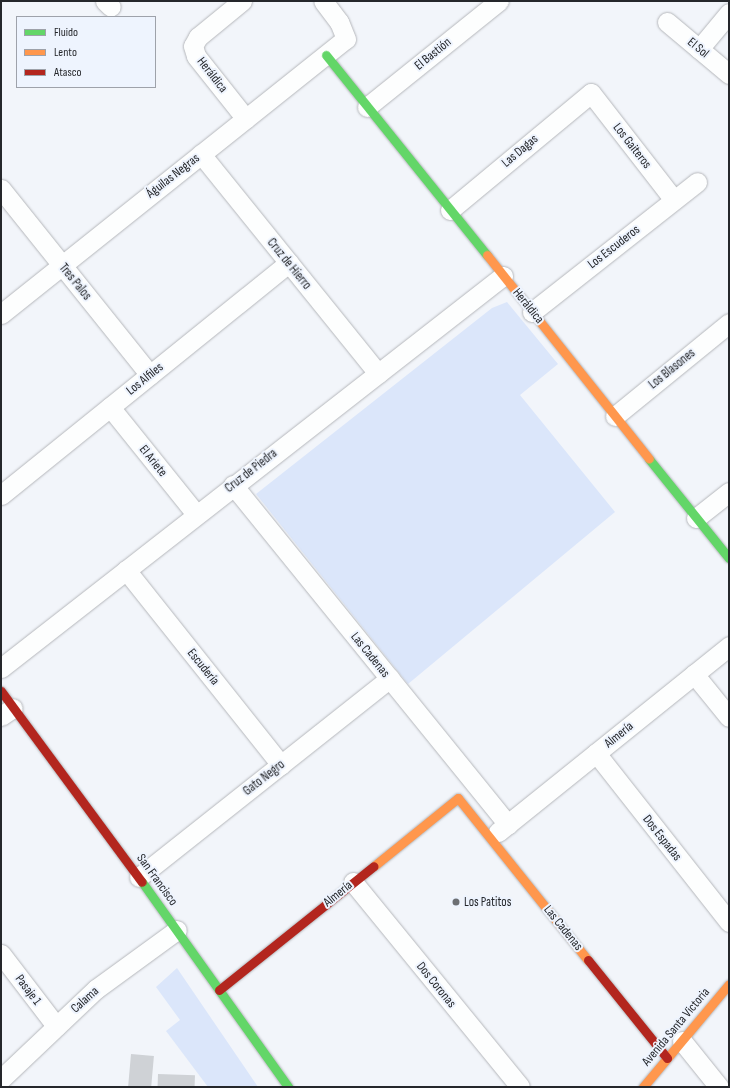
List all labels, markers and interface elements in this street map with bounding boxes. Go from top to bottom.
legend [16,16,156,88]
text: Fluido [54,25,78,40]
street label: El Bastión [412,35,454,73]
street label: El Sol [684,35,712,61]
text: Lento [54,45,77,60]
street label: Heráldica [193,54,231,96]
text: Atasco [54,65,81,80]
street label: Los Gaiteros [609,120,655,172]
street label: Las Dagas [499,131,541,171]
street label: Águilas Negras [143,150,203,202]
street label: Los Escuderos [585,222,643,272]
street label: Cruz de Hierro [264,235,314,293]
street label: Tres Palos [56,261,94,303]
street label: Heráldica [509,285,547,327]
street label: Los Blasones [646,345,698,393]
street label: Los Alfiles [123,359,167,399]
street label: El Ariete [136,442,170,480]
street label: Cruz de Piedra [222,446,280,496]
street label: Las Cadenas [347,629,393,681]
street label: Escudería [184,646,222,688]
street label: Almería [601,719,637,751]
street label: Gato Negro [240,757,288,799]
street label: Dos Espadas [639,812,685,864]
street label: San Francisco [133,851,181,909]
street label: Almería [320,878,356,910]
place label: Los Patitos [464,894,511,910]
marker: Los Patitos [451,897,461,907]
street label: Las Cadenas [540,902,586,954]
street label: Dos Coronas [413,959,459,1011]
street label: Pasaje 1 [12,972,44,1008]
street label: Calama [68,984,102,1016]
street label: Avenida Santa Victoria [639,985,713,1069]

